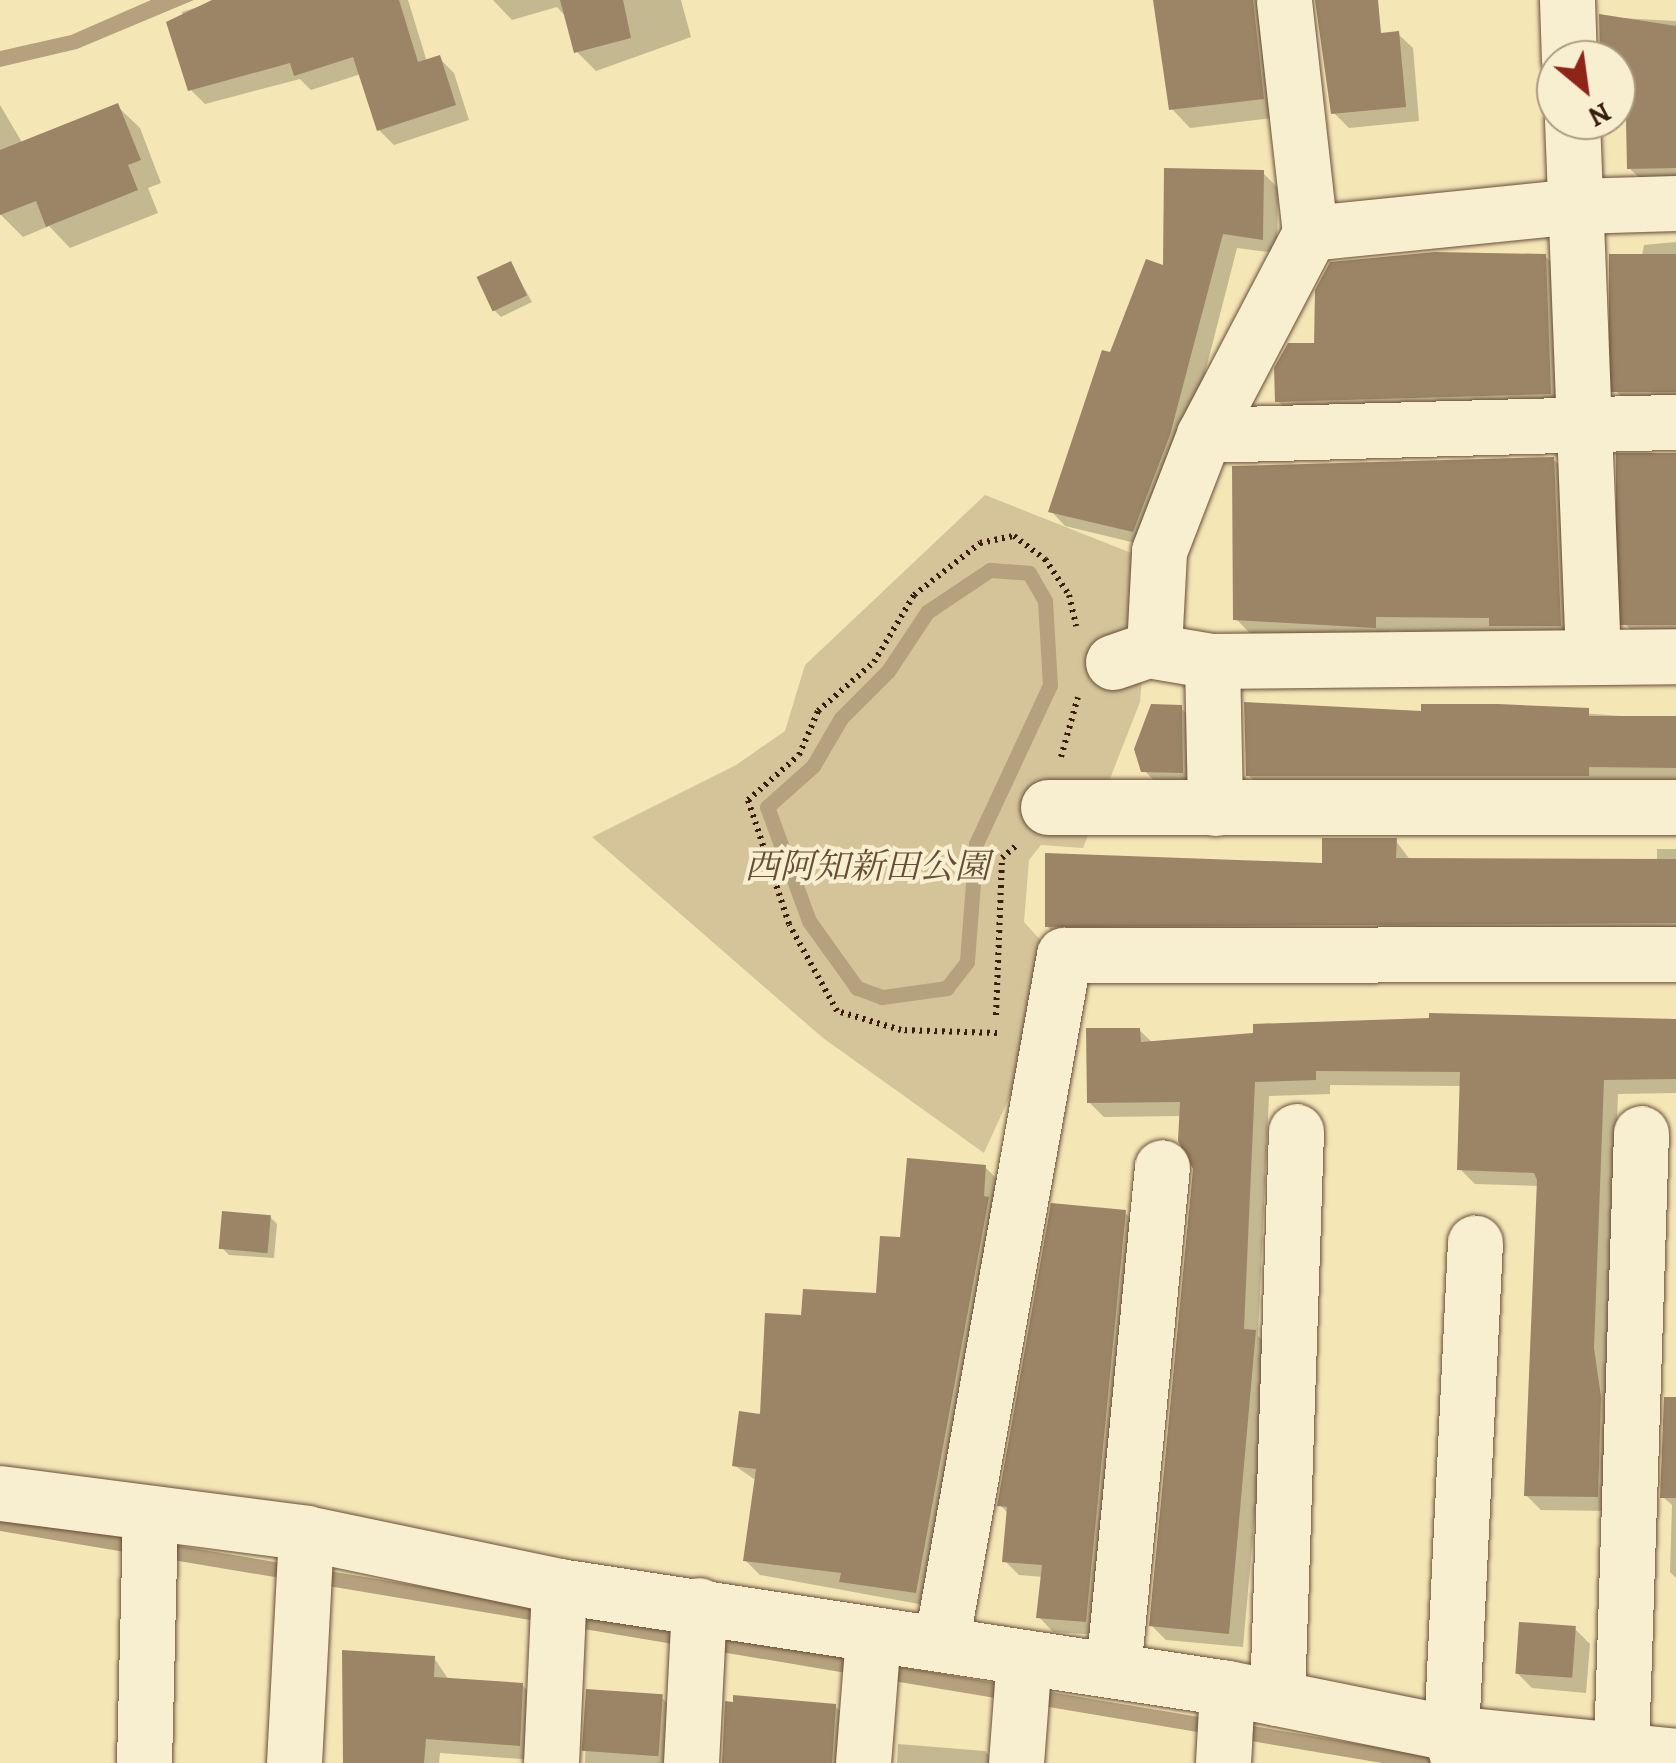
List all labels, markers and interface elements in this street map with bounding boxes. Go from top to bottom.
north arrow [1536,40,1636,140]
text: N [1581,93,1618,136]
park label: 西阿知新田公園 [745,845,989,887]

